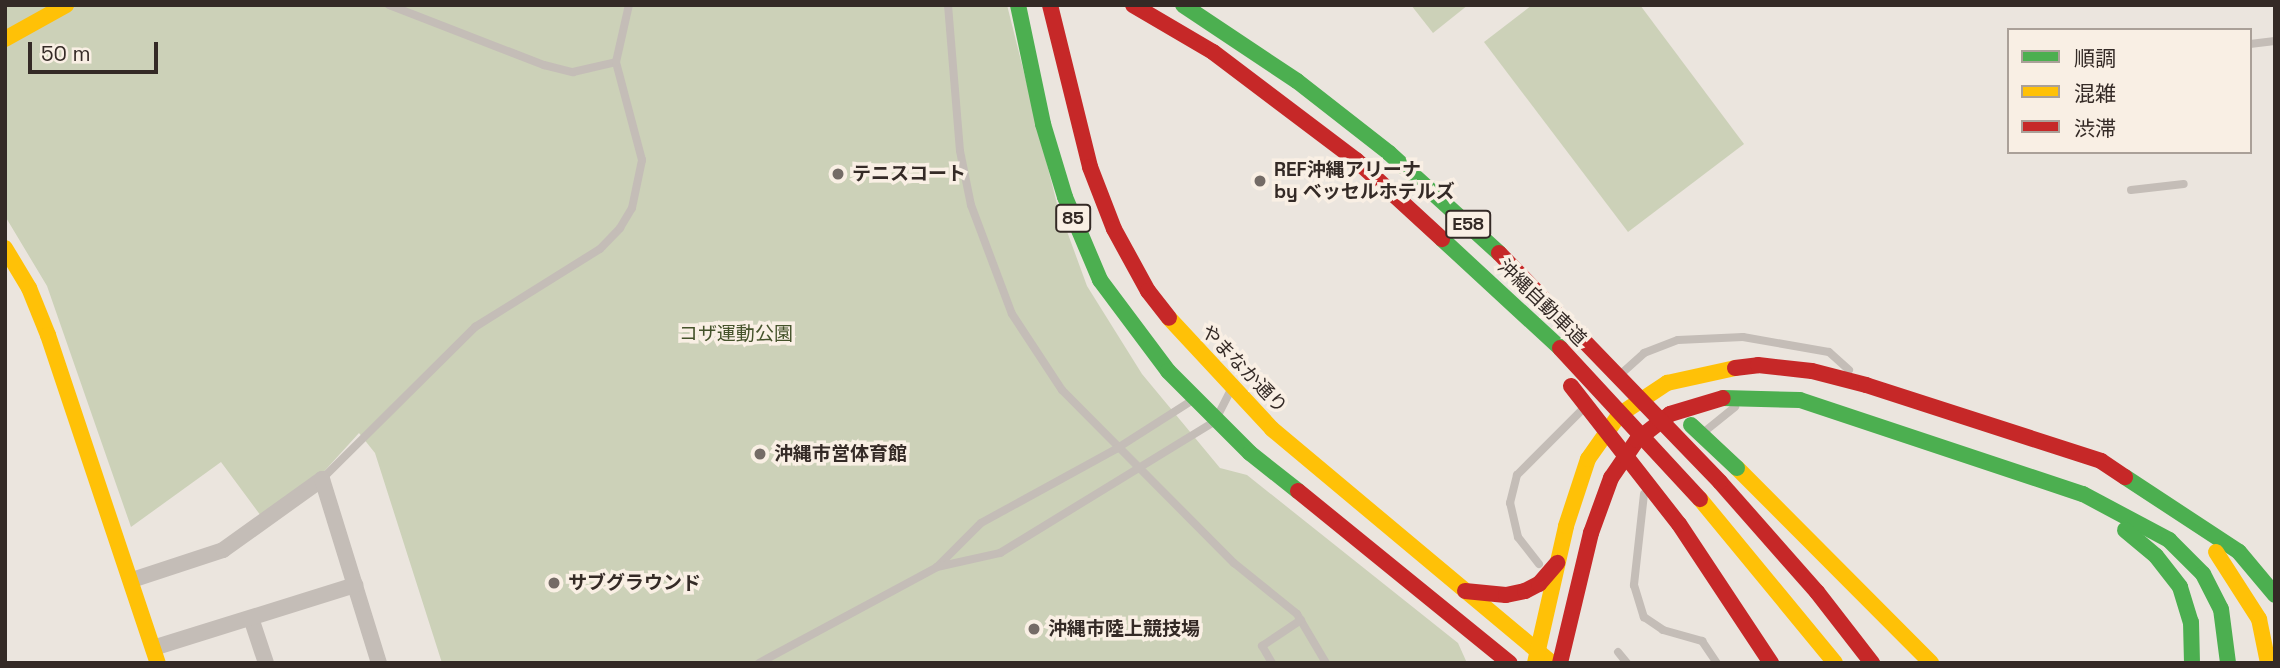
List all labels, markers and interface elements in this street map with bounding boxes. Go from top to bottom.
scale bar [32,28,161,72]
legend [2007,28,2252,154]
text: 50 m [41,40,91,67]
text: 順調 [2074,45,2116,72]
text: 混雑 [2074,80,2116,107]
text: 渋滞 [2074,115,2116,142]
place label: REF沖縄アリーナ by ベッセルホテルズ [1274,159,1455,203]
place label: テニスコート [852,163,966,185]
marker: テニスコート [830,166,846,182]
marker: REF沖縄アリーナ by ベッセルホテルズ [1252,173,1268,189]
road number: 85 [1054,204,1092,232]
road number: E58 [1444,210,1492,238]
street label: 沖縄自動車道 [1493,255,1591,351]
street label: やまなか通り [1196,320,1292,418]
park label: コザ運動公園 [679,323,793,345]
place label: 沖縄市営体育館 [774,443,907,465]
marker: 沖縄市営体育館 [752,446,768,462]
place label: サブグラウンド [568,572,701,594]
marker: サブグラウンド [546,575,562,591]
place label: 沖縄市陸上競技場 [1048,618,1200,640]
marker: 沖縄市陸上競技場 [1026,621,1042,637]

